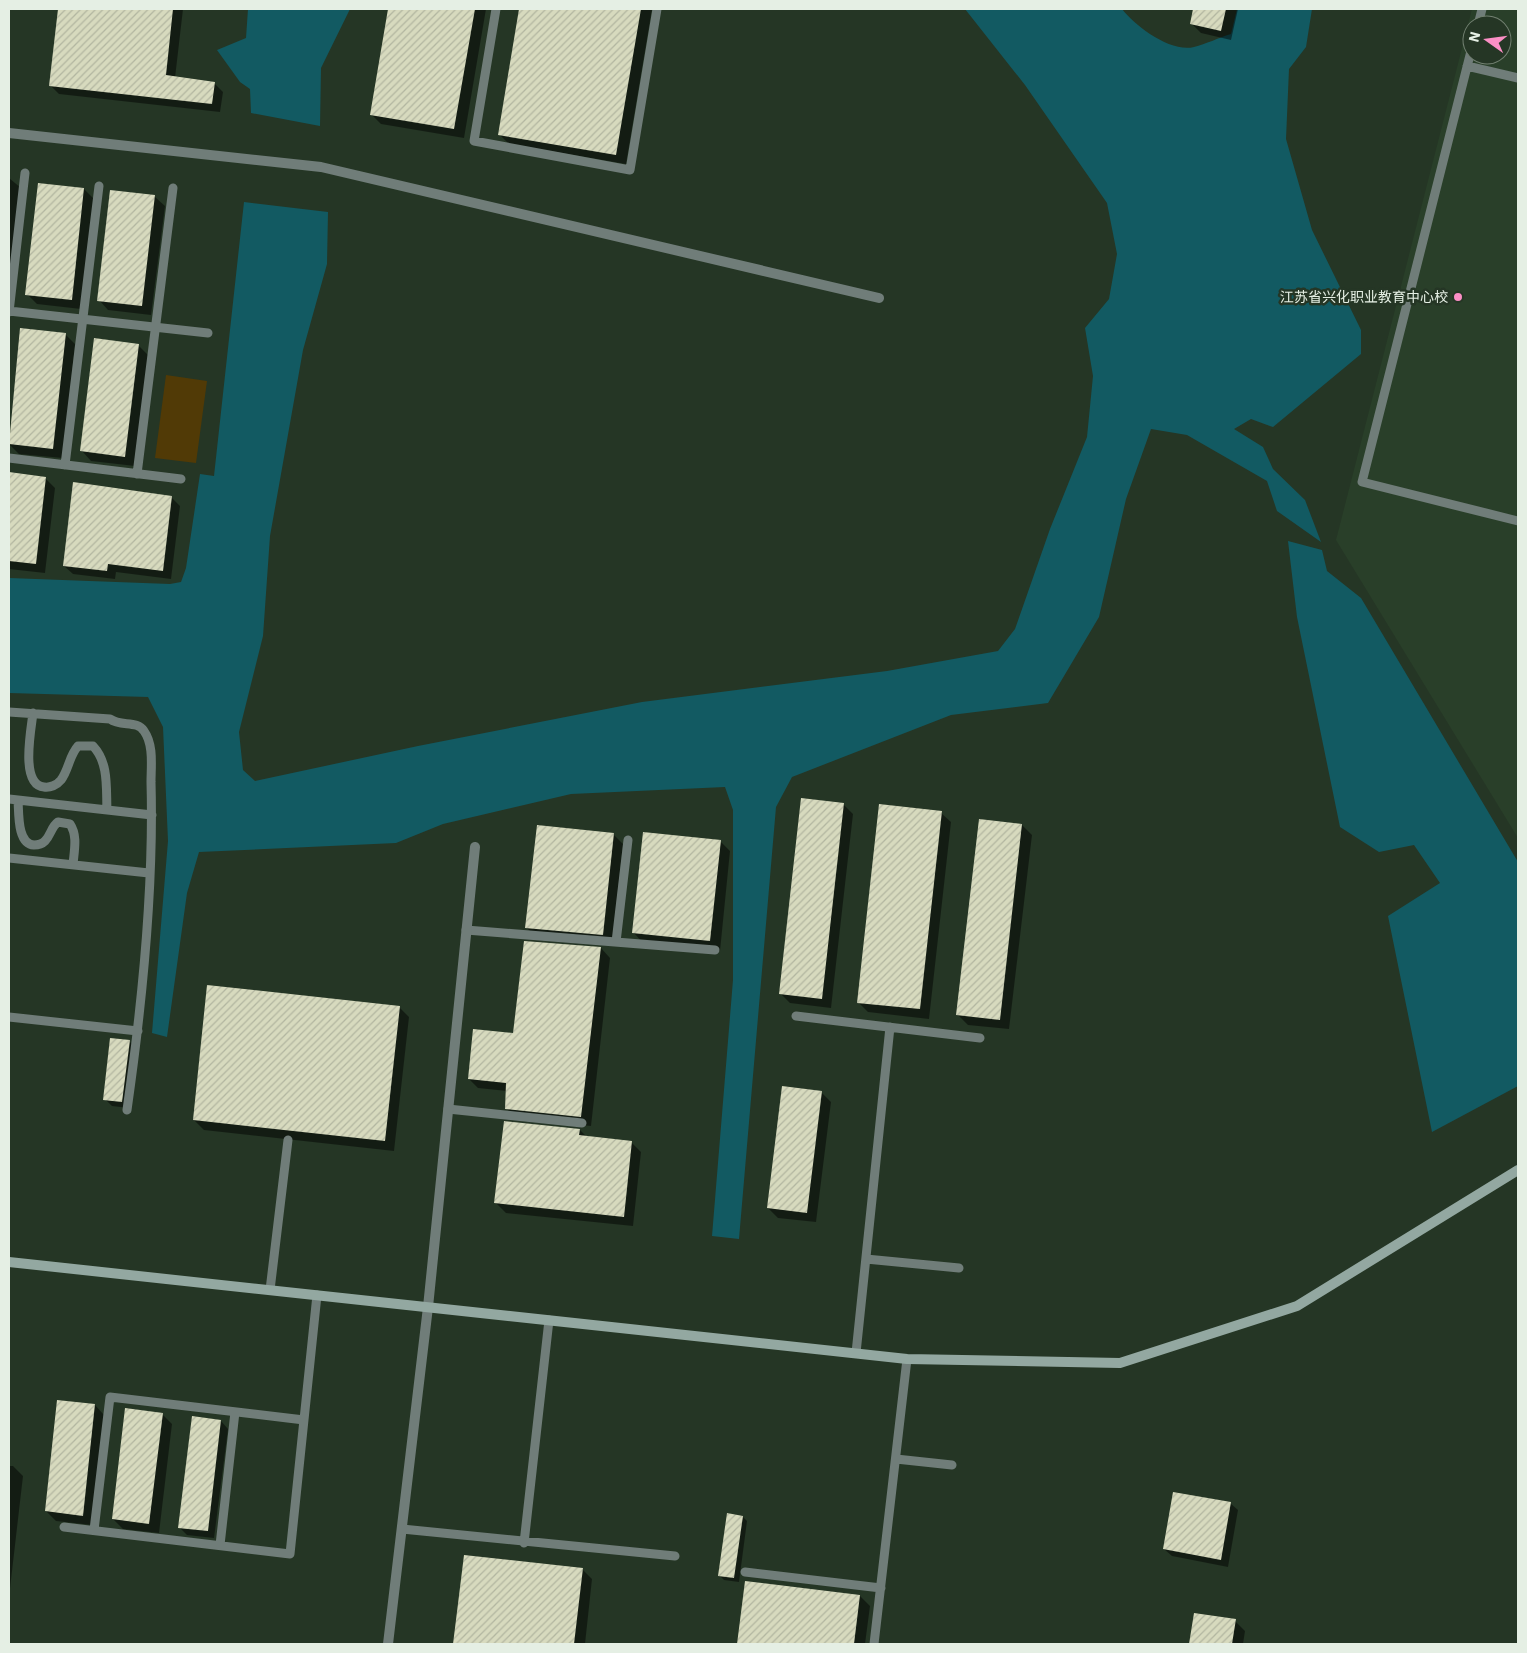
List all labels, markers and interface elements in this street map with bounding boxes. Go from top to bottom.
north arrow [1462,15,1512,65]
text: N [1464,30,1484,44]
place label: 江苏省兴化职业教育中心校 [1280,288,1448,306]
marker: 江苏省兴化职业教育中心校 [1452,291,1464,303]

